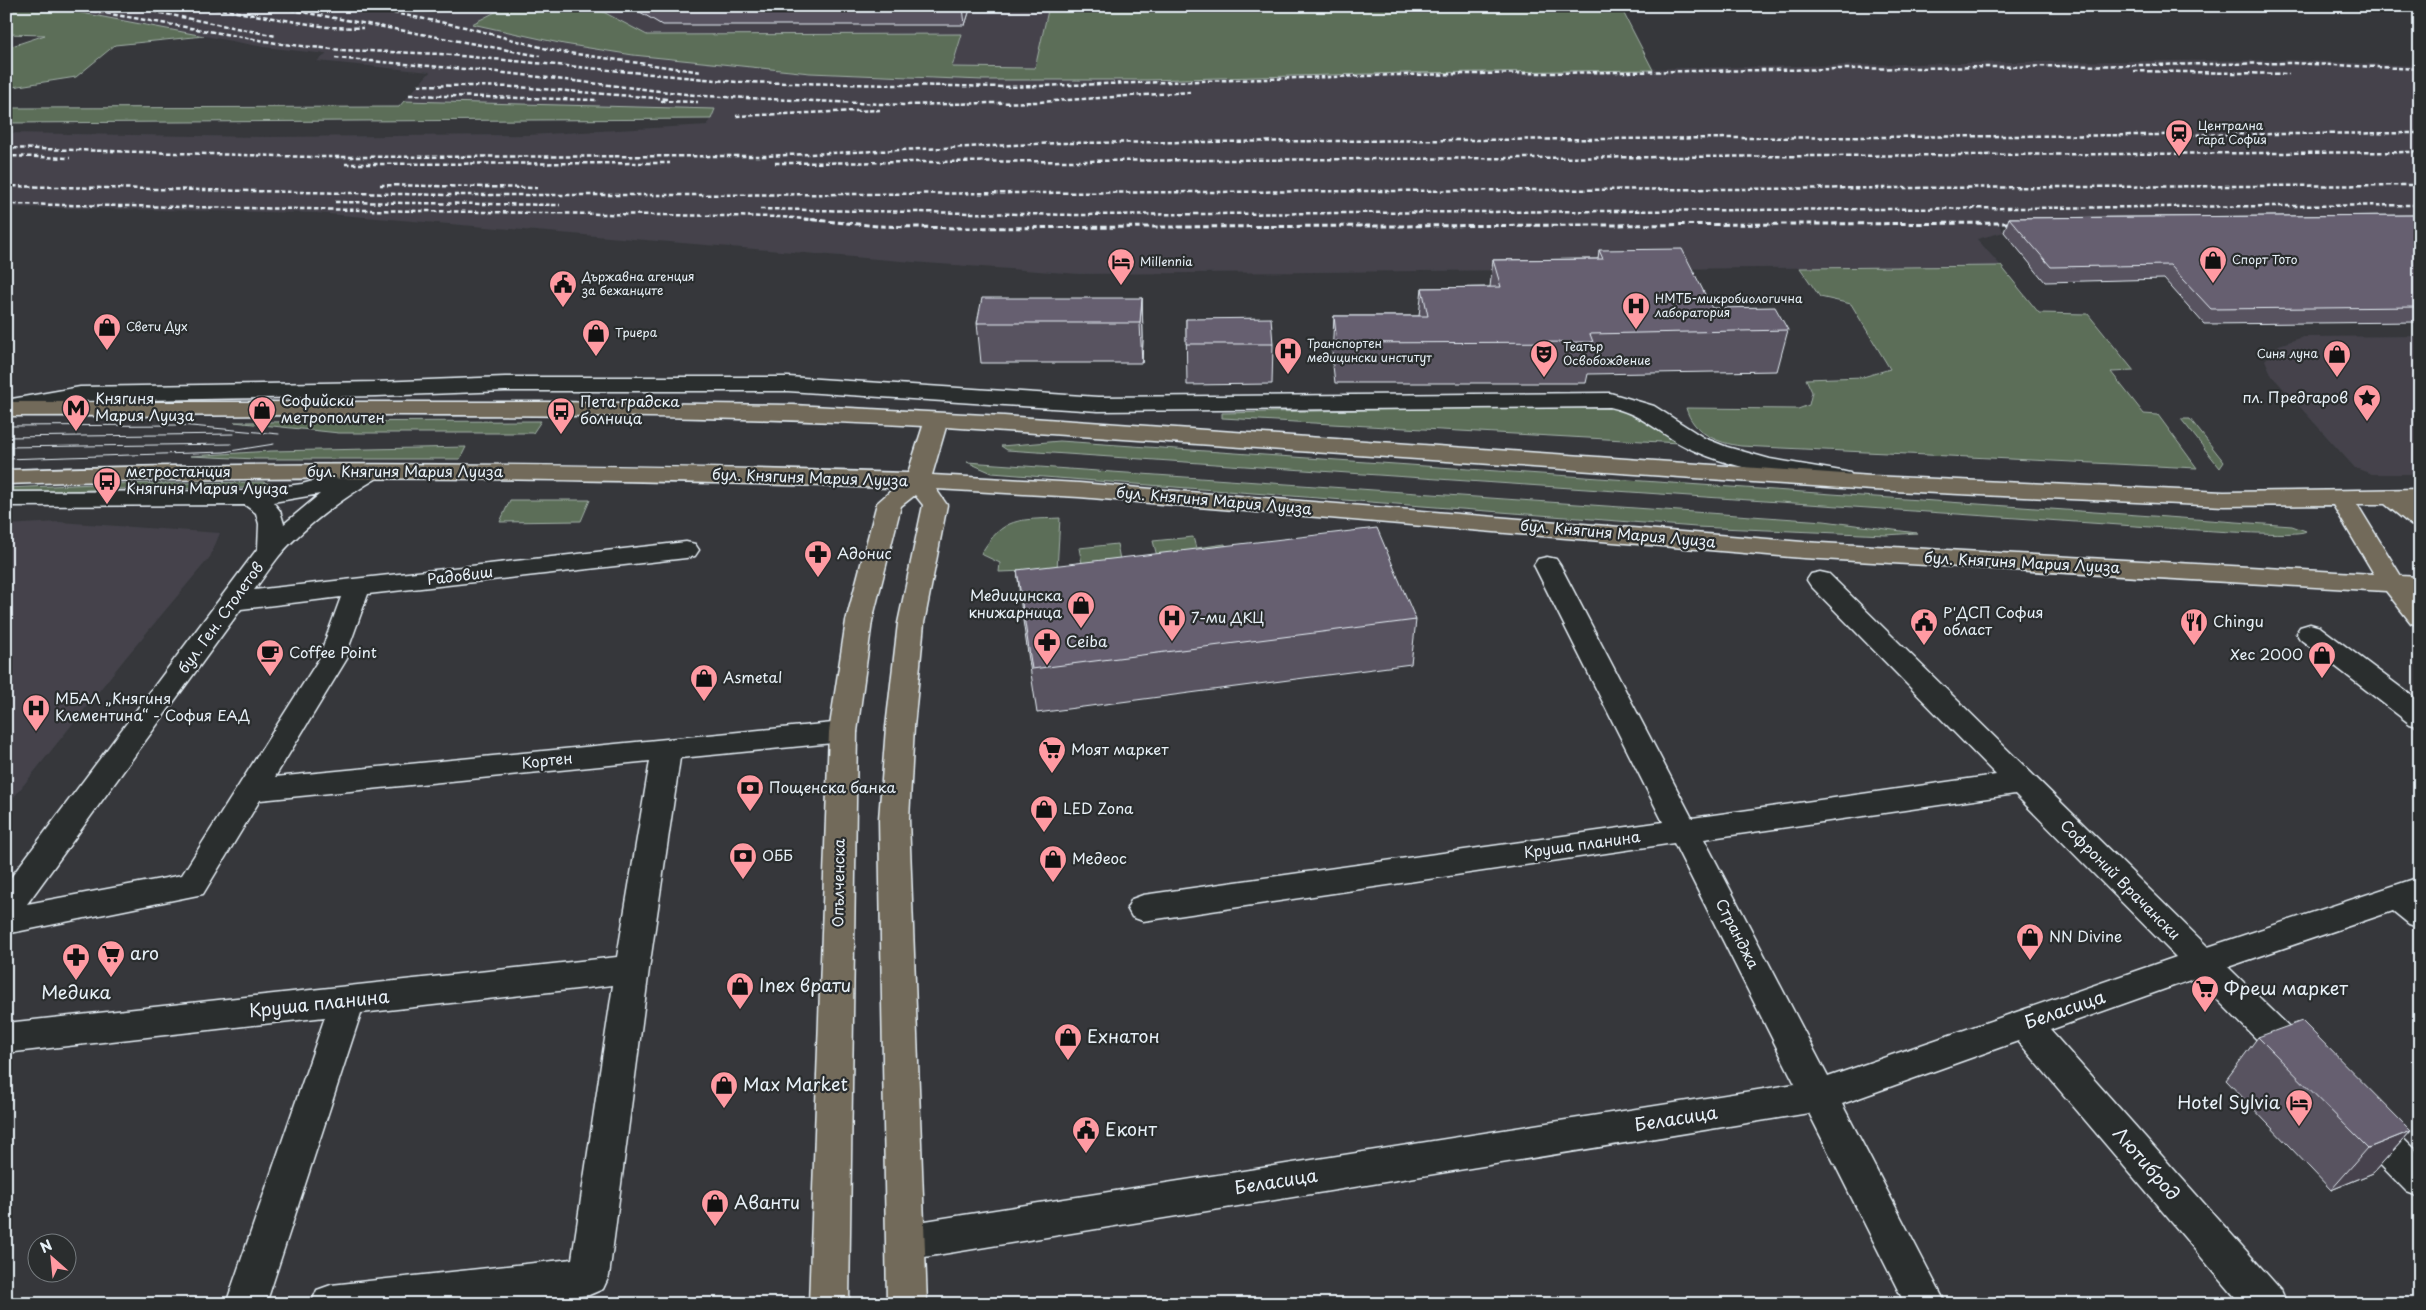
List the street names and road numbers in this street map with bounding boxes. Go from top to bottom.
street label: бул. Княгиня Мария Луиза [307,459,504,482]
street label: бул. Княгиня Мария Луиза [712,462,909,491]
street label: бул. Княгиня Мария Луиза [1115,480,1313,520]
street label: бул. Княгиня Мария Луиза [1519,513,1717,553]
street label: бул. Княгиня Мария Луиза [1924,545,2121,578]
street label: бул. Ген. Столетов [171,556,268,678]
street label: Радовиш [426,559,494,590]
street label: Кортен [520,745,574,774]
street label: Софроний Врачански [2056,814,2186,944]
street label: Круша планина [1522,824,1642,863]
street label: Опълченска [825,838,850,928]
street label: Странджа [1711,894,1766,973]
street label: Круша планина [247,982,391,1023]
street label: Беласица [2021,982,2109,1035]
street label: Беласица [1632,1098,1720,1137]
street label: Лютиброд [2107,1120,2187,1206]
street label: Беласица [1232,1161,1320,1200]

